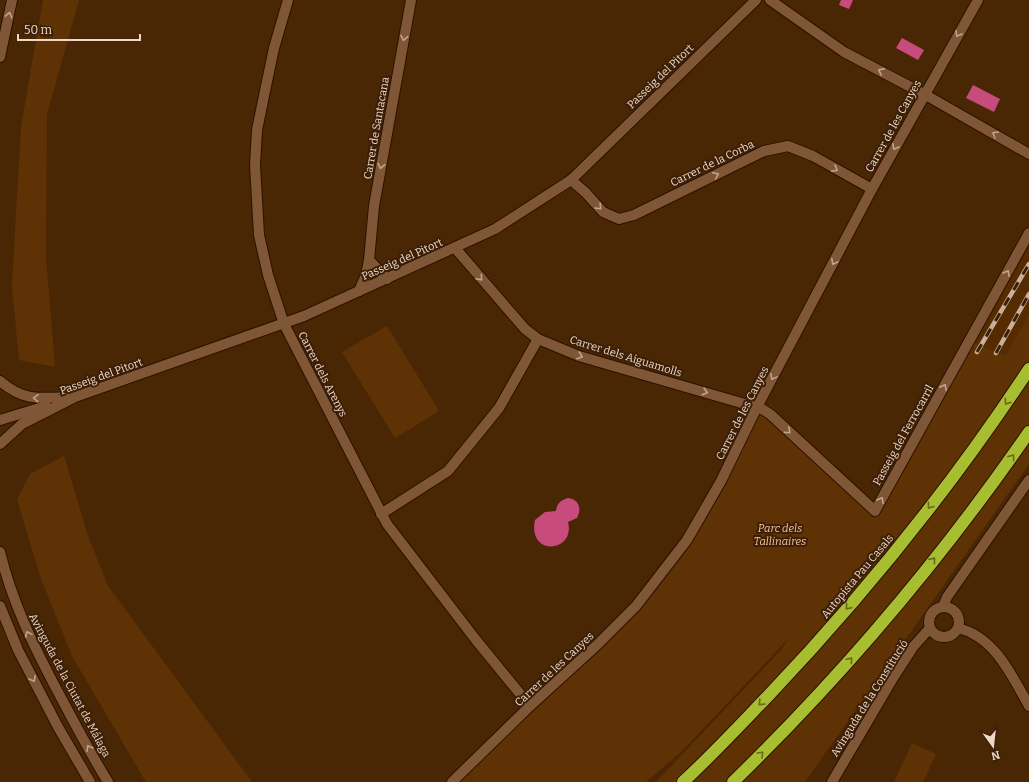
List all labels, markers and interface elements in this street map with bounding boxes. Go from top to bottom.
one-way arrow [4,12,12,18]
scale bar [18,16,140,42]
text: 50 m [24,23,53,37]
one-way arrow [956,30,963,37]
one-way arrow [400,35,409,41]
street label: Passeig del Pitort [625,41,696,111]
one-way arrow [878,69,886,76]
street label: Carrer de Santacana [361,76,392,180]
street label: Carrer de les Canyes [863,78,924,174]
one-way arrow [992,132,999,139]
street label: Carrer de la Corba [668,138,756,189]
one-way arrow [892,143,899,150]
one-way arrow [377,163,386,169]
one-way arrow [831,164,838,171]
one-way arrow [712,172,719,180]
one-way arrow [594,202,602,210]
street label: Passeig del Pitort [360,236,445,283]
one-way arrow [831,258,838,265]
one-way arrow [1002,270,1009,277]
one-way arrow [476,273,483,280]
street label: Carrer dels Arenys [295,329,350,419]
street label: Carrer dels Aiguamolls [568,333,684,380]
one-way arrow [577,351,584,360]
street label: Passeig del Pitort [58,355,144,397]
street label: Carrer de les Canyes [713,364,772,462]
one-way arrow [770,373,778,380]
street label: Passeig del Ferrocarril [870,383,937,488]
one-way arrow [939,384,946,391]
one-way arrow [701,387,708,396]
one-way arrow [33,393,39,402]
one-way arrow [1005,397,1012,404]
one-way arrow [783,426,791,434]
one-way arrow [1007,454,1014,461]
one-way arrow [876,497,883,504]
one-way arrow [928,502,935,509]
park label: Parc dels Tallinaires [754,522,806,548]
street label: Autopista Pau Casals [818,532,896,621]
one-way arrow [929,558,936,565]
one-way arrow [846,602,853,610]
street label: Avinguda de la Ciutat de Málaga [26,611,113,759]
street label: Carrer de les Canyes [512,629,596,709]
one-way arrow [25,630,33,638]
street label: Avinguda de la Constitució [828,637,911,759]
one-way arrow [845,657,852,665]
one-way arrow [28,675,36,683]
one-way arrow [758,698,766,706]
north arrow [973,726,1013,766]
one-way arrow [86,745,93,752]
text: N [989,748,1001,763]
one-way arrow [756,751,764,759]

